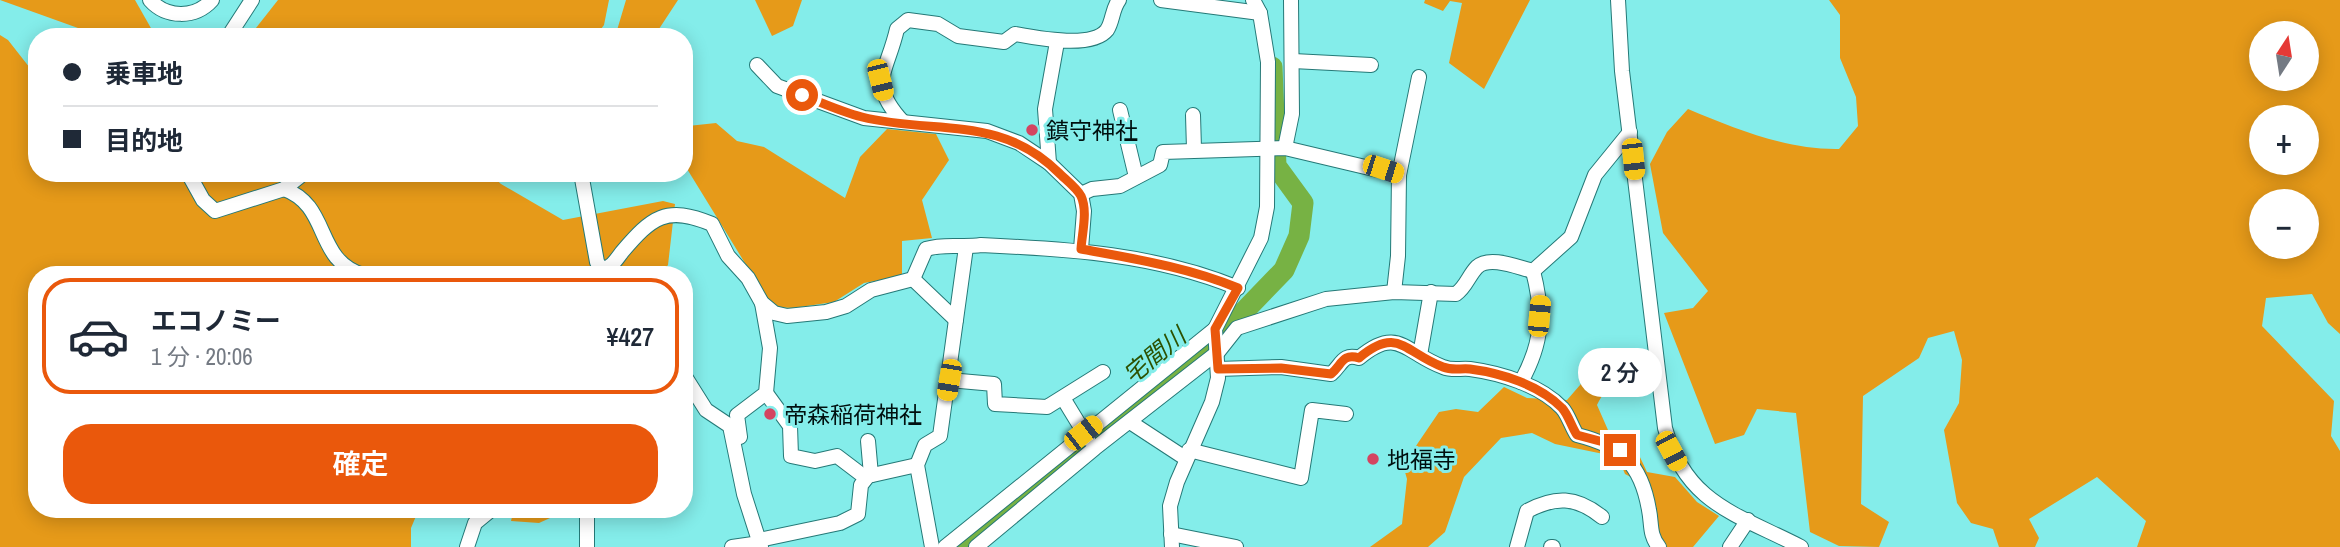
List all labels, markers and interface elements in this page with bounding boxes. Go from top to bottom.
north arrow [2249,21,2319,91]
map controls [2249,21,2319,259]
text: 乗車地 [105,56,183,91]
car [865,57,896,103]
route start [786,79,818,111]
button: + [2249,105,2319,175]
place label: 鎮守神社 [1046,115,1138,146]
marker: 鎮守神社 [1024,122,1040,138]
text: 目的地 [105,123,183,158]
car [1621,137,1646,181]
car [1360,153,1407,185]
button: − [2249,189,2319,259]
car [1527,294,1552,338]
text: エコノミー [151,303,281,338]
icon: car [67,305,130,368]
water label: 宅間川 [1116,318,1194,390]
text: ¥427 [607,319,654,354]
text: 1 分 · 20:06 [151,341,253,372]
callout: 2 分 [1578,349,1662,398]
car [936,357,963,403]
text: 2 分 [1601,357,1639,388]
place label: 帝森稲荷神社 [784,399,922,430]
marker: 帝森稲荷神社 [762,406,778,422]
car [1060,412,1107,454]
button: 確定 [63,424,658,504]
car [1652,428,1691,474]
route end [1604,434,1636,466]
place label: 地福寺 [1387,444,1456,475]
marker: 地福寺 [1365,451,1381,467]

